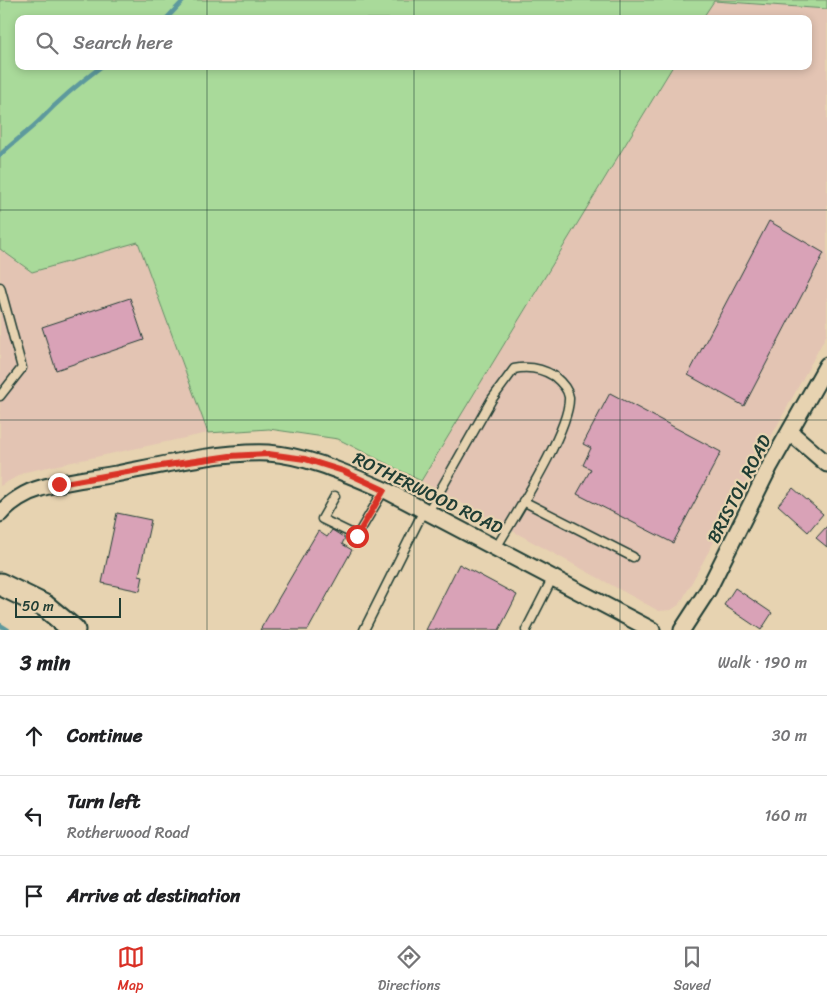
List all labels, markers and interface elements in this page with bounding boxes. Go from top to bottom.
search box [15,15,812,70]
text: Search here [73,26,173,59]
icon: search [33,29,61,57]
street label: BRISTOL ROAD [698,429,780,549]
street label: ROTHERWOOD ROAD [347,443,509,543]
route end [48,473,71,496]
route start [346,525,369,548]
text: 50 m [22,594,54,619]
scale bar [15,595,121,618]
text: 3 min [20,644,70,682]
text: Walk · 190 m [718,648,807,677]
text: Continue [67,719,143,752]
text: 30 m [772,721,807,750]
icon: ahead [20,722,48,750]
text: Turn left [67,785,140,818]
text: 160 m [764,801,807,830]
icon: left [20,802,48,830]
text: Rotherwood Road [67,818,189,847]
text: Arrive at destination [67,879,240,912]
icon: arrive [20,882,48,910]
tab: Map [117,943,145,998]
tab: Directions [378,943,440,998]
tab: Saved [674,943,710,998]

